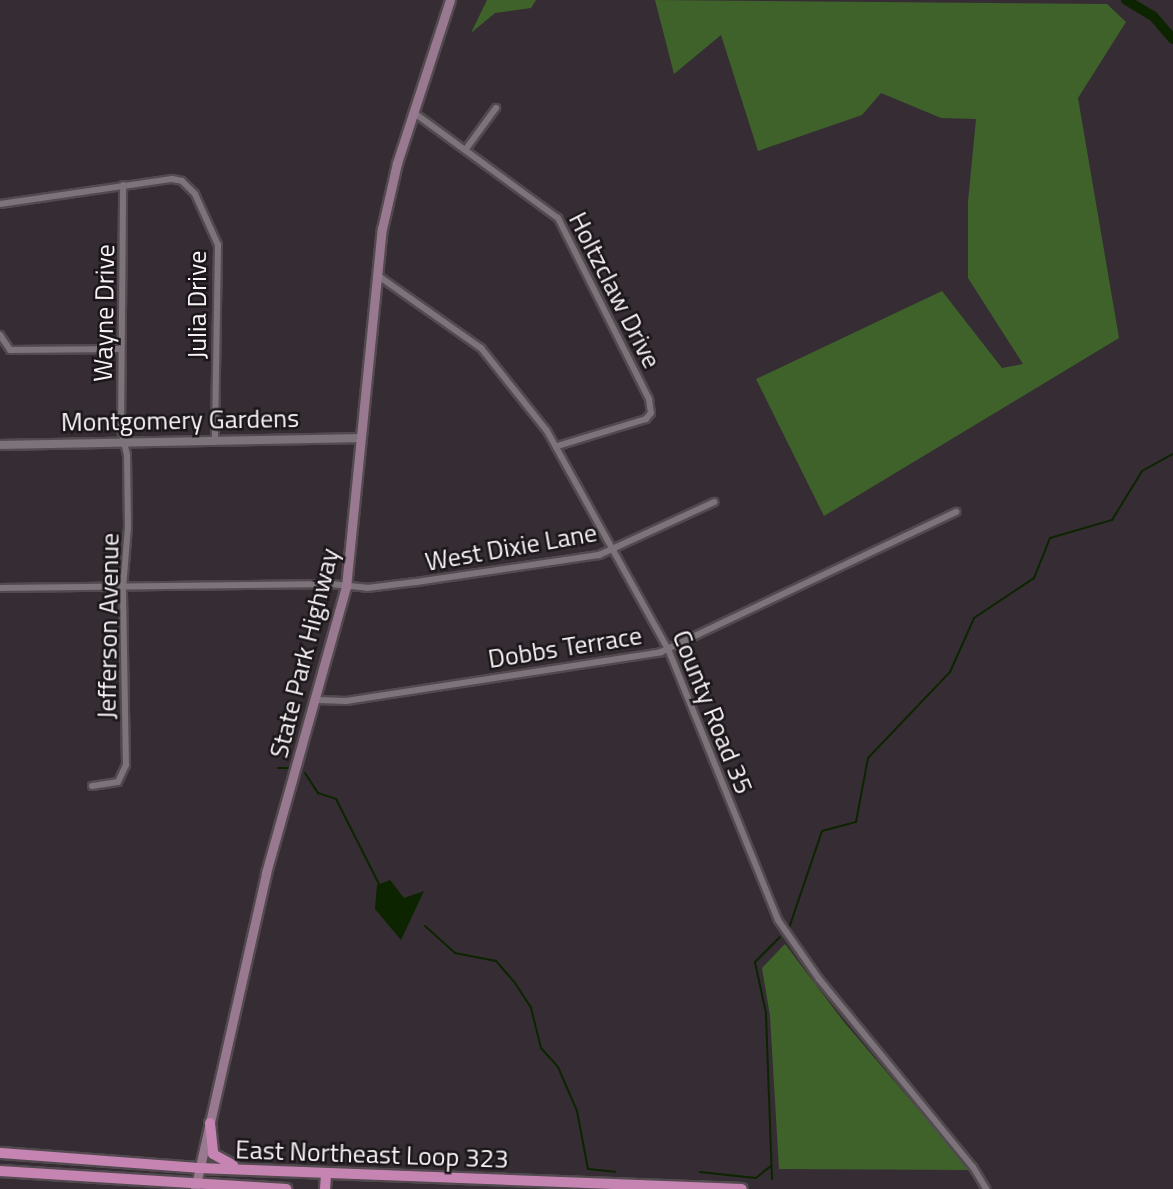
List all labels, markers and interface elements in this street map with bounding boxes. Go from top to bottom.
street label: Holtzclaw Drive [562,207,668,373]
street label: Wayne Drive [87,244,121,382]
street label: Julia Drive [181,251,213,359]
street label: Montgomery Gardens [61,402,299,438]
street label: West Dixie Lane [423,517,599,577]
street label: Jefferson Avenue [91,533,125,719]
street label: State Park Highway [263,545,345,761]
street label: Dobbs Terrace [486,619,644,675]
street label: County Road 35 [666,626,760,798]
street label: East Northeast Loop 323 [235,1134,509,1174]

